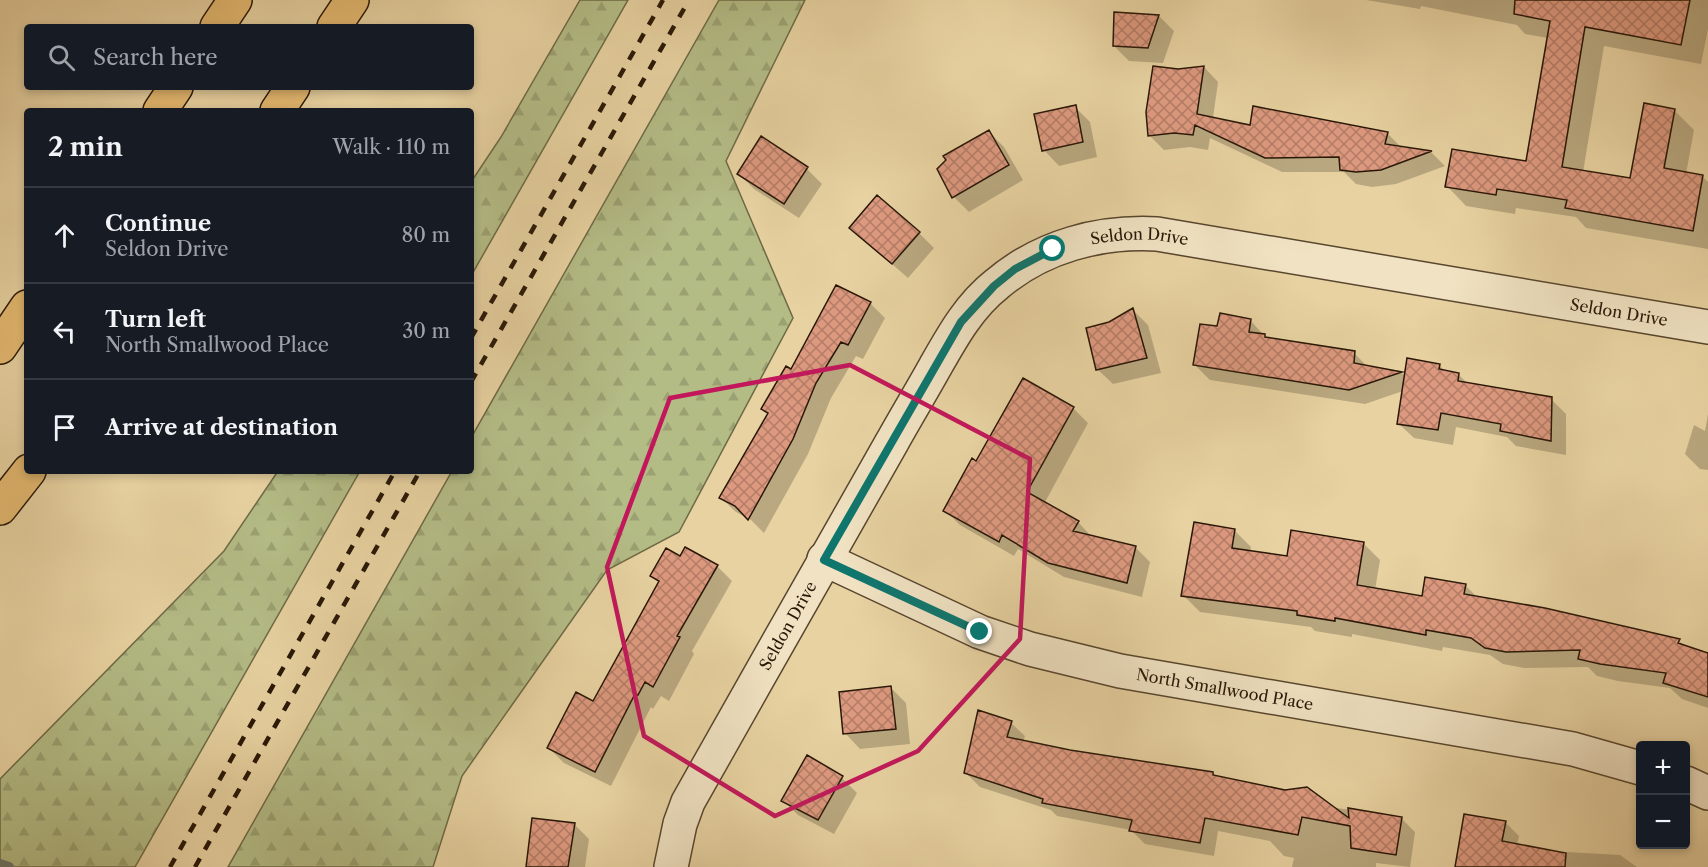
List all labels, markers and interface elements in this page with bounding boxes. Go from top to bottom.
search box [24,24,474,90]
icon: search [45,41,78,74]
text: Search here [93,44,218,71]
text: 2 min [48,131,123,163]
text: Walk · 110 m [333,135,450,159]
text: Continue [105,210,211,237]
icon: ahead [48,219,81,252]
text: 80 m [402,223,450,247]
street label: Seldon Drive [1089,224,1190,249]
route start [1039,235,1065,261]
text: Seldon Drive [105,237,228,261]
street label: Seldon Drive [1569,294,1669,330]
text: Turn left [105,306,206,333]
icon: left [48,315,81,348]
text: 30 m [402,319,450,343]
text: North Smallwood Place [105,333,329,357]
icon: arrive [48,411,81,444]
text: Arrive at destination [105,414,338,441]
street label: Seldon Drive [755,578,821,673]
route end [966,618,992,644]
street label: North Smallwood Place [1135,664,1315,714]
map controls [1636,741,1690,849]
button: + [1636,741,1690,795]
button: − [1636,795,1690,849]

